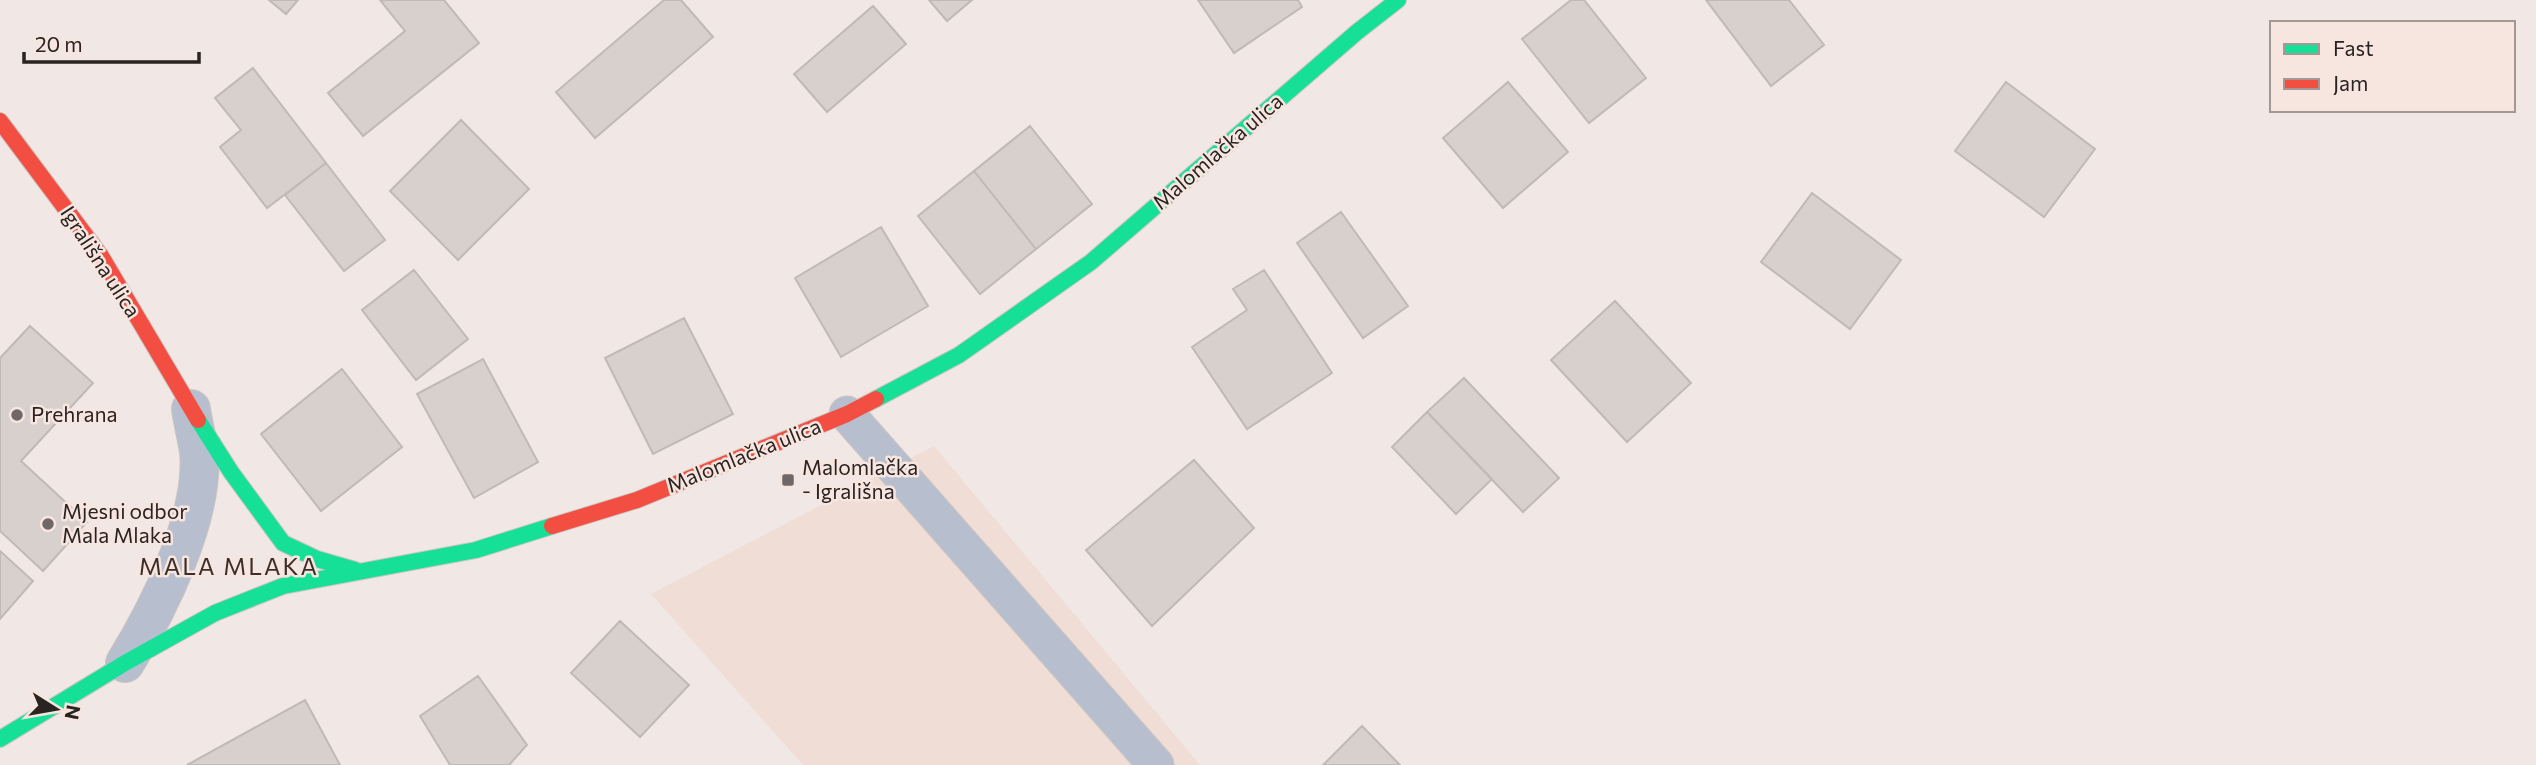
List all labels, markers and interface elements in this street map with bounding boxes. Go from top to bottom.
scale bar [24,21,200,65]
legend [2270,21,2515,112]
text: 20 m [35,31,83,56]
text: Fast [2333,35,2374,60]
text: Jam [2333,70,2368,95]
street label: Malomlačka ulica [1147,88,1287,214]
street label: Igrališna ulica [56,201,146,321]
place label: Prehrana [31,401,118,426]
marker: Prehrana [9,407,25,423]
street label: Malomlačka ulica [663,412,824,497]
place label: Malomlačka - Igrališna [802,454,918,503]
marker: Malomlačka - Igrališna [780,472,796,488]
place label: Mjesni odbor Mala Mlaka [62,498,188,547]
marker: Mjesni odbor Mala Mlaka [40,516,56,532]
district label: MALA MLAKA [139,551,319,580]
north arrow [21,674,91,744]
text: N [61,703,86,722]

